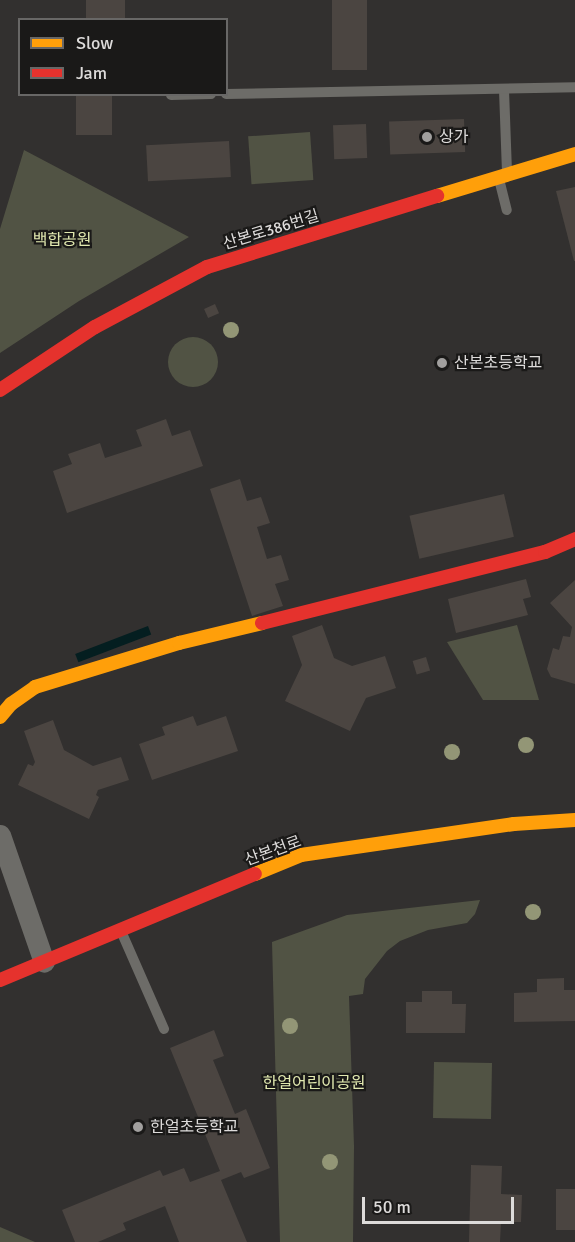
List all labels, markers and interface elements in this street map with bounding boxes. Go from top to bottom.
legend [18,18,228,96]
text: Slow [76,32,113,54]
text: Jam [76,62,107,84]
place label: 상가 [439,127,468,147]
marker: 상가 [420,130,434,144]
street label: 산본로386번길 [221,206,321,254]
park label: 백합공원 [33,230,91,250]
place label: 산본초등학교 [454,353,542,373]
marker: 산본초등학교 [435,356,449,370]
street label: 산본천로 [242,832,304,870]
park label: 한얼어린이공원 [262,1073,366,1093]
place label: 한얼초등학교 [150,1117,238,1137]
marker: 한얼초등학교 [131,1120,145,1134]
scale bar [365,1185,516,1223]
text: 50 m [373,1196,411,1218]

